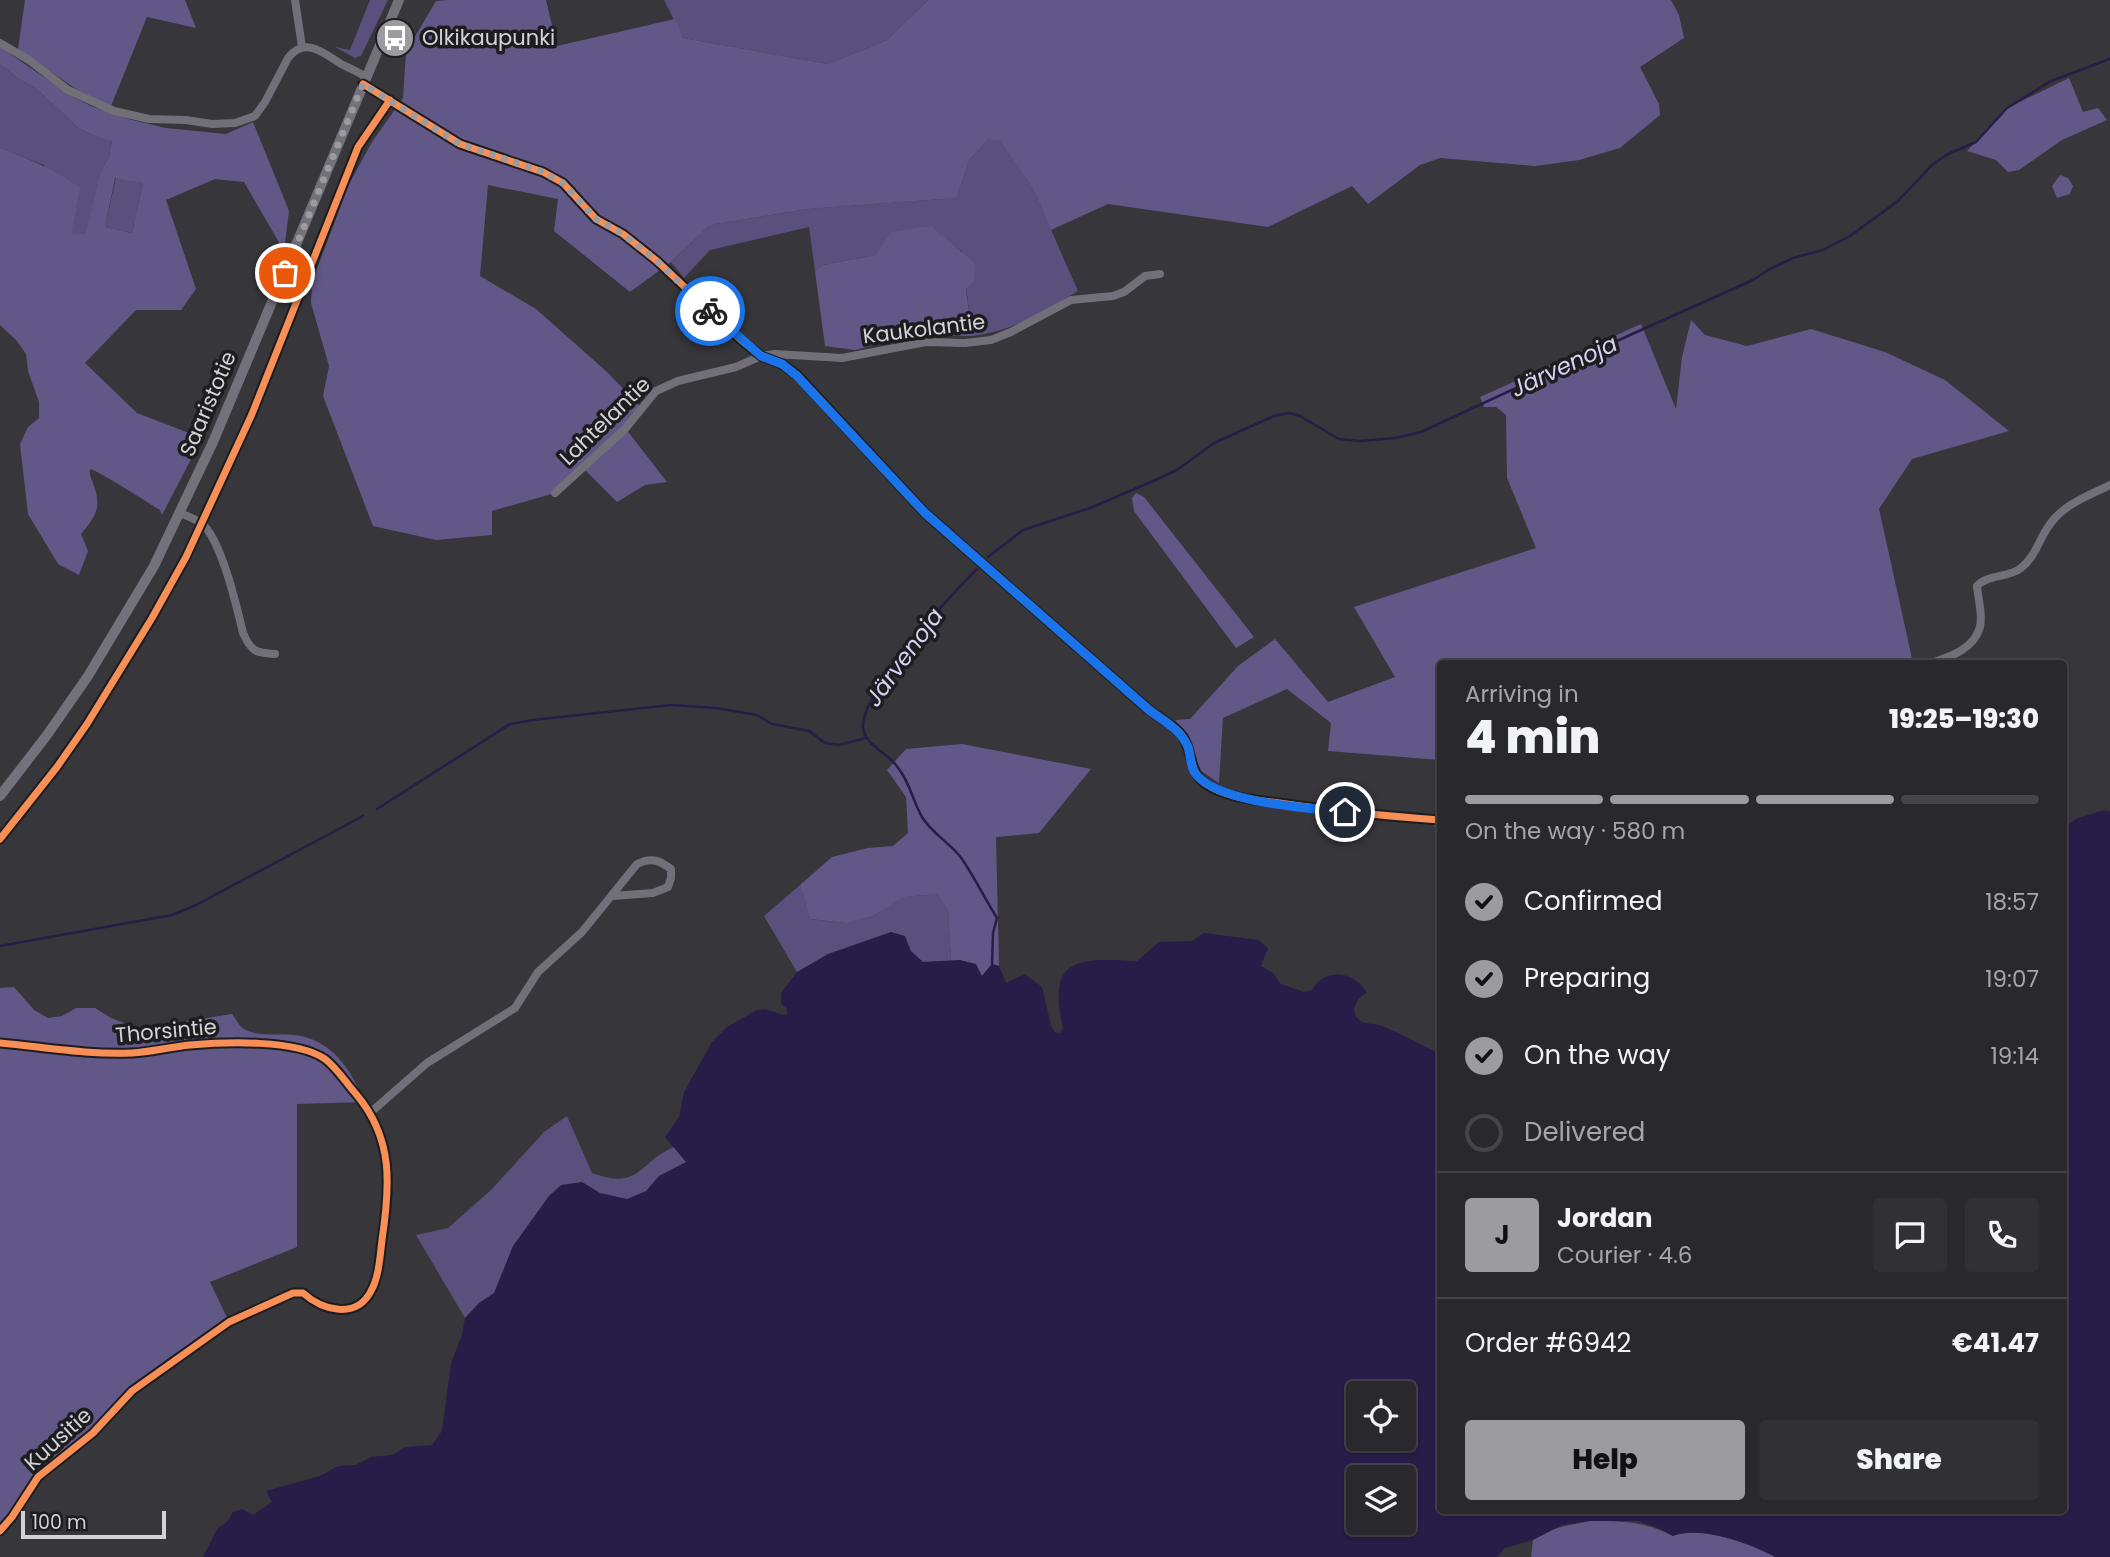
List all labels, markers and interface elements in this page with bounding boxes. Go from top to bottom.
bus stop icon: Olkikaupunki [374,17,416,59]
place label: Olkikaupunki [422,23,555,52]
pin [255,243,315,303]
icon: bag [266,254,304,292]
courier [675,276,745,346]
icon: bike [691,292,729,330]
street label: Kaukolantie [861,307,987,350]
water label: Järvenoja [1505,327,1623,405]
street label: Saaristotie [172,347,243,461]
street label: Lahtelantie [553,370,656,471]
water label: Järvenoja [857,601,951,713]
text: Arriving in [1465,678,1579,710]
text: 19:25–19:30 [1889,701,2039,737]
text: 4 min [1465,705,1600,769]
pin [1315,782,1375,842]
icon: home [1326,793,1364,831]
text: On the way · 580 m [1465,815,1685,847]
icon: check [1465,883,1503,921]
text: Confirmed [1524,883,1662,919]
text: 18:57 [1985,886,2039,918]
icon: check [1465,960,1503,998]
text: Preparing [1524,960,1650,996]
text: 19:07 [1985,963,2039,995]
street label: Thorsintie [114,1012,218,1049]
icon: check [1465,1037,1503,1075]
text: On the way [1524,1037,1671,1073]
text: 19:14 [1990,1040,2039,1072]
text: Delivered [1524,1114,1645,1150]
button: chat [1873,1198,1947,1272]
button: phone [1965,1198,2039,1272]
text: Jordan [1557,1200,1653,1236]
text: J [1494,1217,1510,1253]
text: Courier · 4.6 [1557,1239,1692,1271]
text: Order #6942 [1465,1325,1632,1361]
text: €41.47 [1952,1325,2039,1361]
map controls [1346,1381,1416,1535]
button: locate [1346,1381,1416,1451]
street label: Kuusitie [18,1401,98,1477]
button: Help [1465,1420,1745,1500]
button: Share [1759,1420,2039,1500]
button: layers [1346,1465,1416,1535]
scale bar [21,1508,166,1540]
text: 100 m [32,1509,87,1536]

